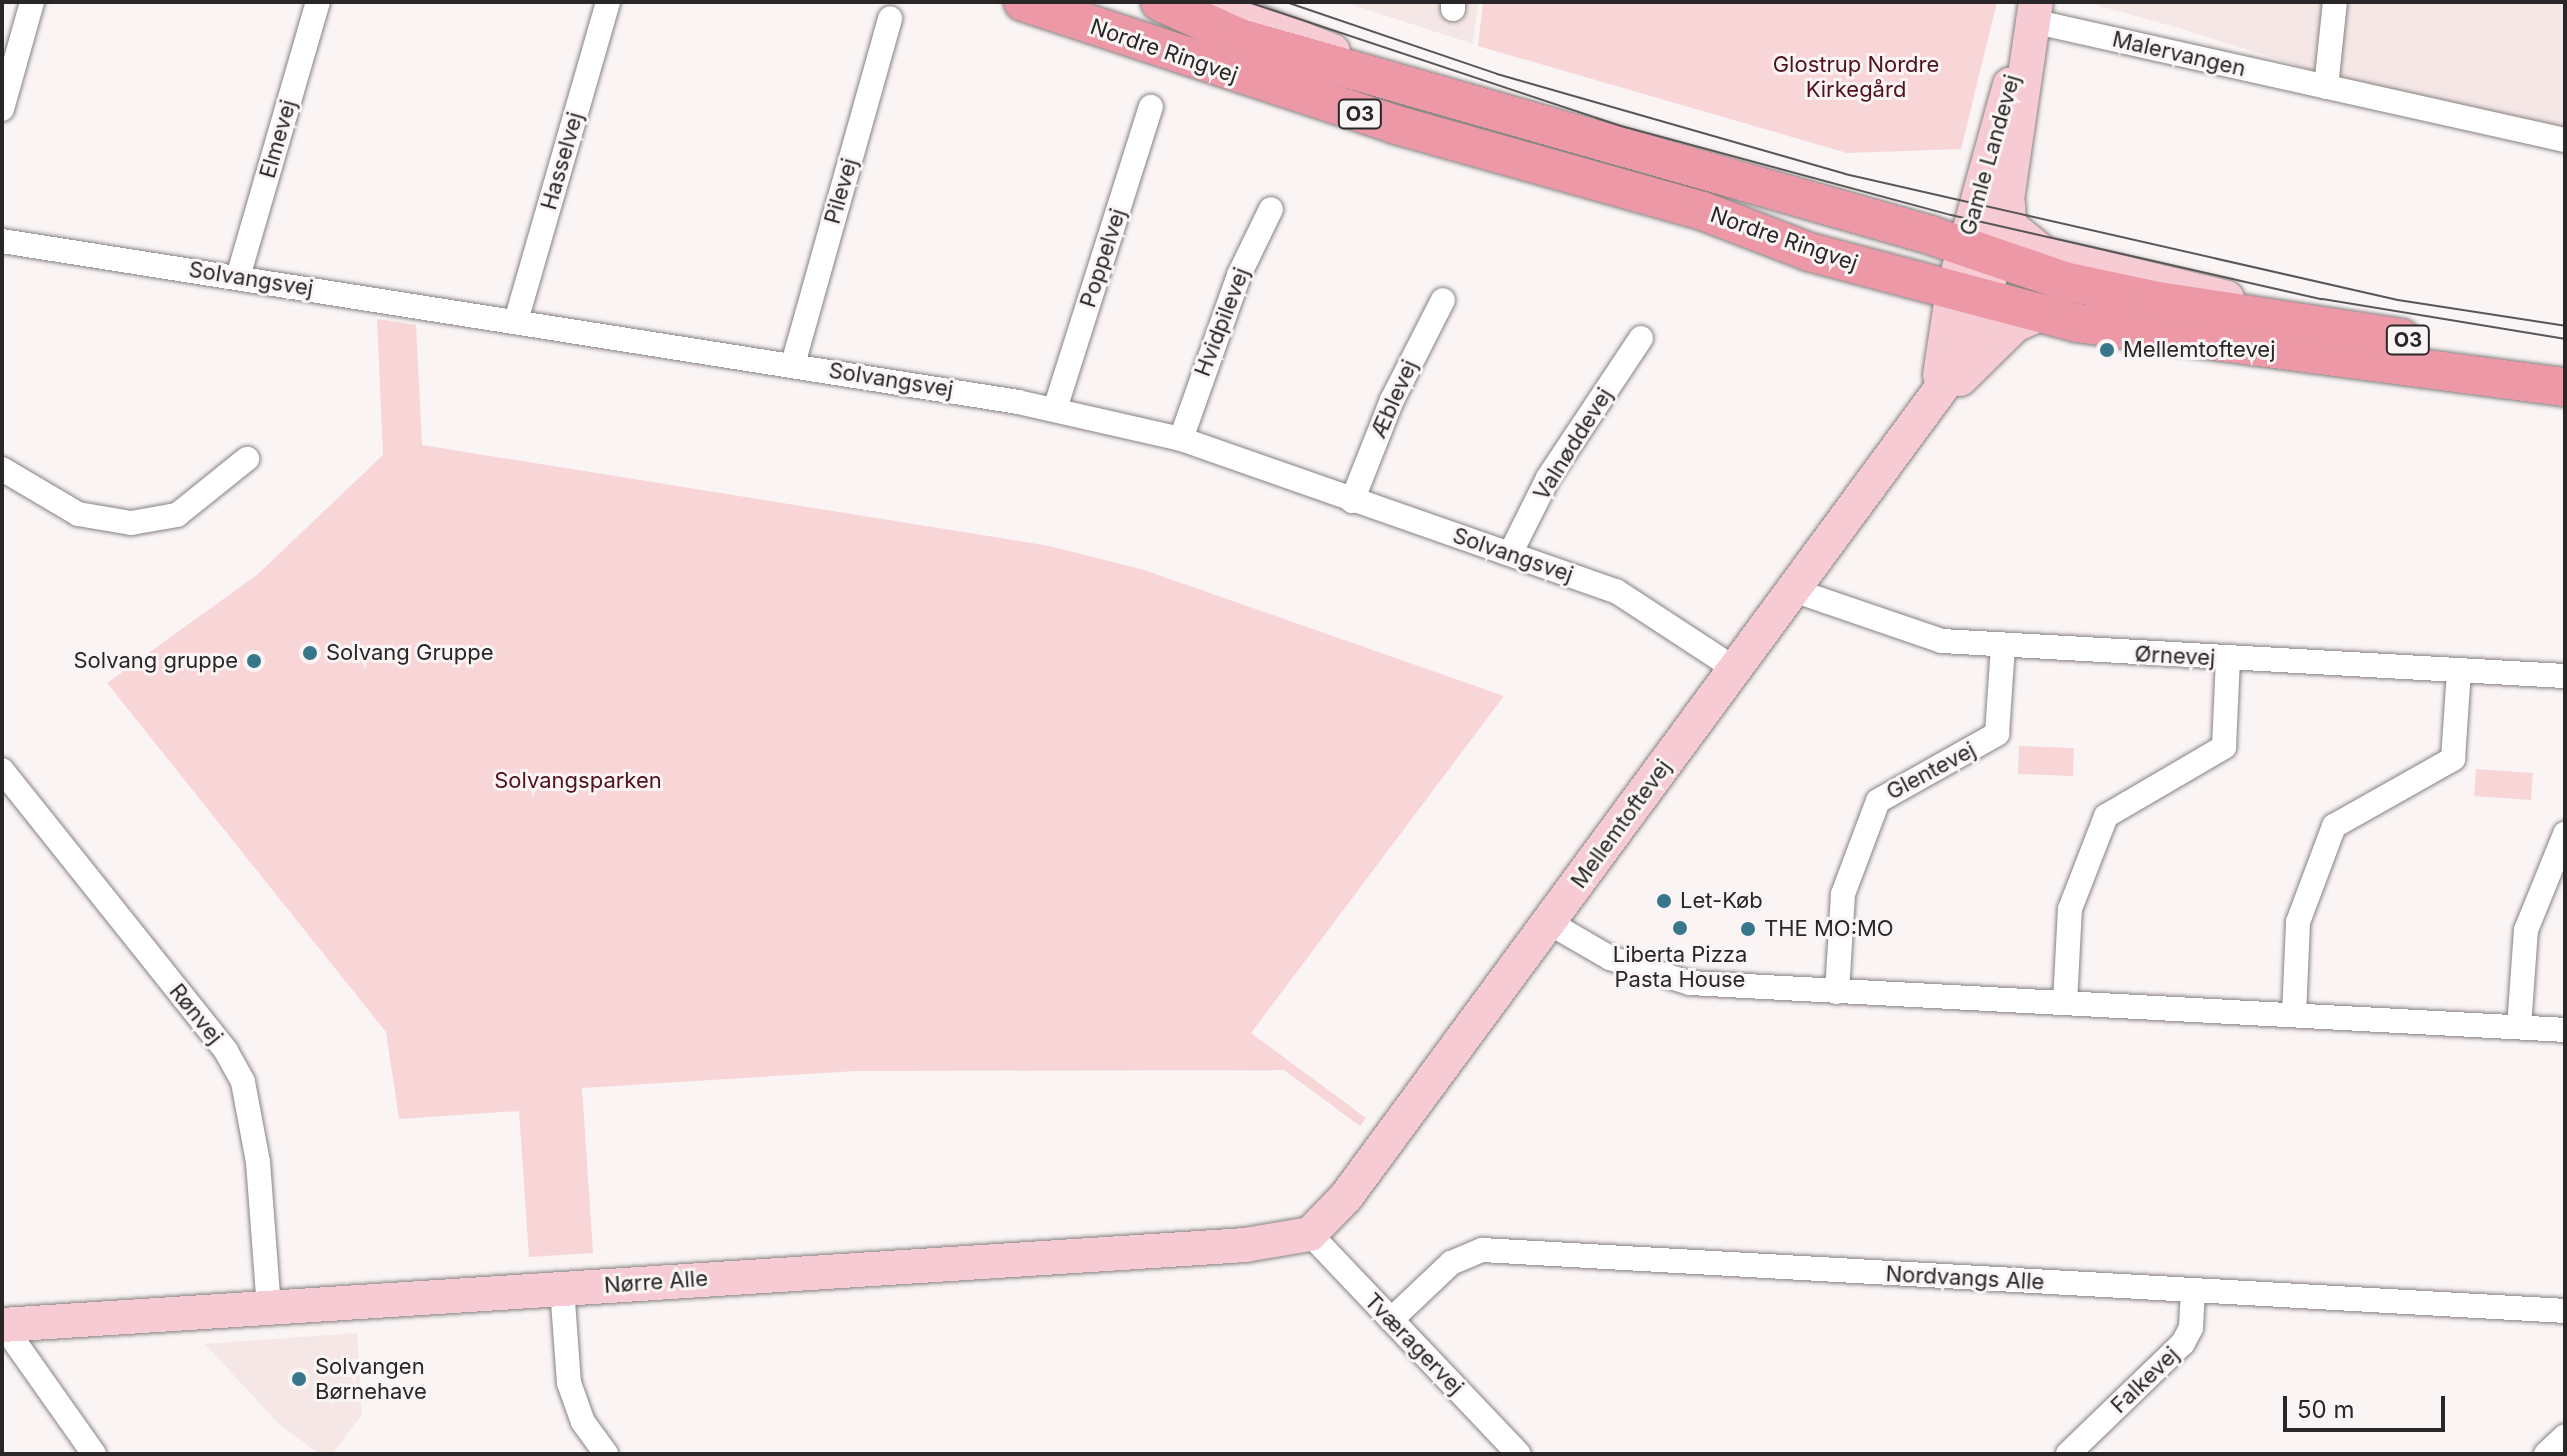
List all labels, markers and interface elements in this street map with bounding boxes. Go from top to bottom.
street label: Nordre Ringvej [1087,13,1241,89]
street label: Malervangen [2110,26,2248,82]
park label: Glostrup Nordre Kirkegård [1773,51,1939,102]
street label: Gamle Landevej [1954,72,2026,238]
street label: Elmevej [254,97,302,181]
road number: O3 [1336,98,1384,130]
street label: Hasselvej [535,109,589,213]
street label: Pilevej [819,155,863,227]
street label: Nordre Ringvej [1707,201,1861,277]
street label: Poppelvej [1075,205,1131,311]
street label: Solvangsvej [187,256,315,302]
street label: Hvidpilevej [1189,264,1255,380]
road number: O3 [2384,324,2432,356]
place label: Mellemtoftevej [2123,337,2275,363]
marker: Mellemtoftevej [2098,341,2116,359]
street label: Æblevej [1365,356,1423,442]
street label: Solvangsvej [827,357,955,403]
street label: Valnøddevej [1528,383,1618,505]
street label: Solvangsvej [1449,522,1577,588]
place label: Solvang Gruppe [326,640,494,666]
street label: Ørnevej [2134,641,2216,671]
marker: Solvang Gruppe [301,644,319,662]
place label: Solvang gruppe [73,648,238,674]
marker: Solvang gruppe [245,652,263,670]
street label: Glentevej [1882,737,1980,805]
street label: Mellemtoftevej [1566,755,1676,893]
park label: Solvangsparken [494,768,662,794]
place label: Let-Køb [1680,888,1763,914]
marker: Let-Køb [1655,892,1673,910]
place label: THE MO:MO [1764,916,1894,942]
marker: Liberta Pizza Pasta House [1671,919,1689,937]
marker: THE MO:MO [1739,920,1757,938]
place label: Liberta Pizza Pasta House [1613,941,1747,992]
street label: Rønvej [164,979,228,1049]
street label: Nordvangs Alle [1885,1261,2045,1295]
street label: Nørre Alle [603,1265,709,1299]
street label: Tværagervej [1359,1288,1469,1400]
street label: Falkevej [2106,1341,2184,1419]
place label: Solvangen Børnehave [315,1353,427,1404]
marker: Solvangen Børnehave [290,1370,308,1388]
scale bar [2287,1380,2449,1430]
text: 50 m [2297,1395,2355,1424]

